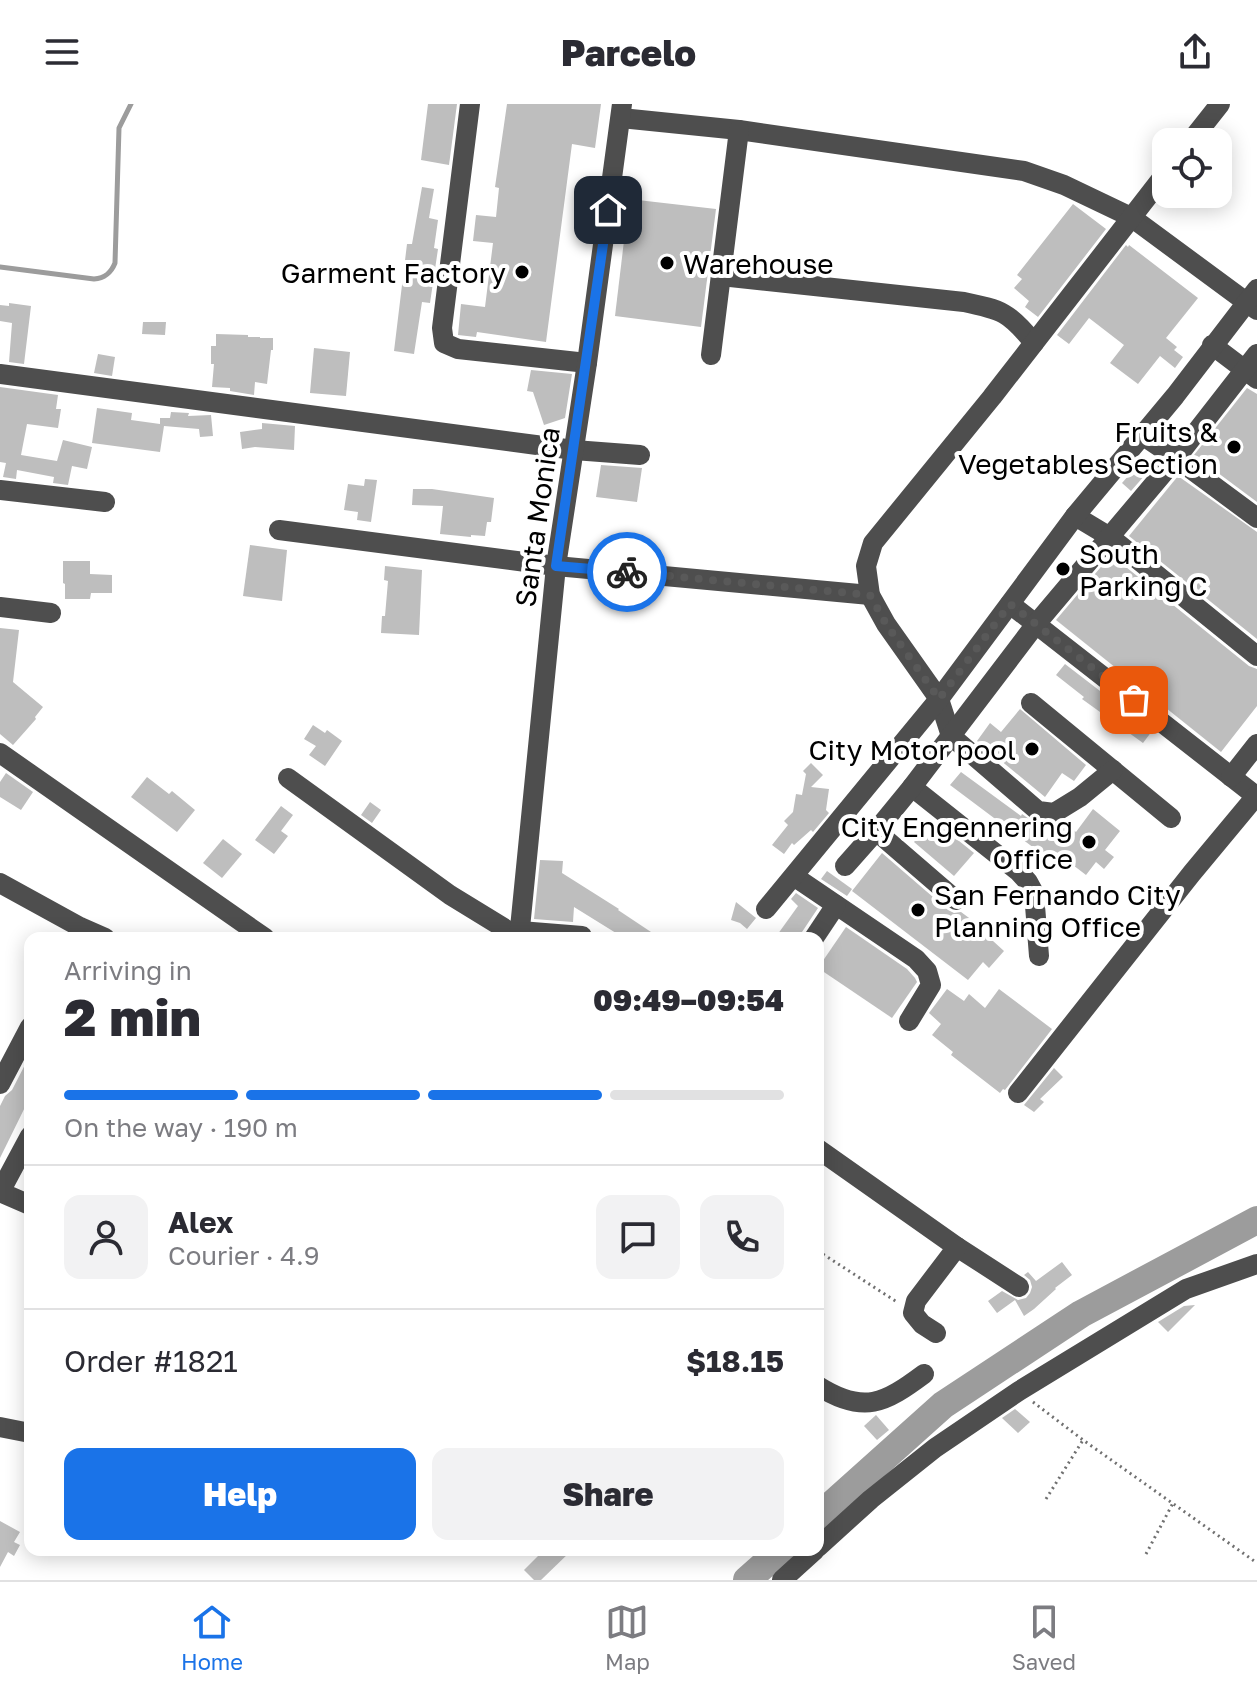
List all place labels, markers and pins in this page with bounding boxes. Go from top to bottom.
pin [574,176,642,244]
place label: Warehouse [683,247,834,280]
marker: Warehouse [658,254,676,272]
place label: Garment Factory [281,256,506,289]
marker: Garment Factory [513,263,531,281]
place label: Fruits & Vegetables Section [958,415,1218,480]
marker: Fruits & Vegetables Section [1225,438,1243,456]
place label: South Parking C [1079,537,1208,602]
marker: South Parking C [1054,560,1072,578]
pin [1100,666,1168,734]
place label: City Motor pool [808,733,1016,766]
marker: City Motor pool [1023,740,1041,758]
place label: City Engennering Office [841,810,1073,875]
marker: City Engennering Office [1080,833,1098,851]
place label: San Fernando City Planning Office [934,878,1181,943]
marker: San Fernando City Planning Office [909,901,927,919]

